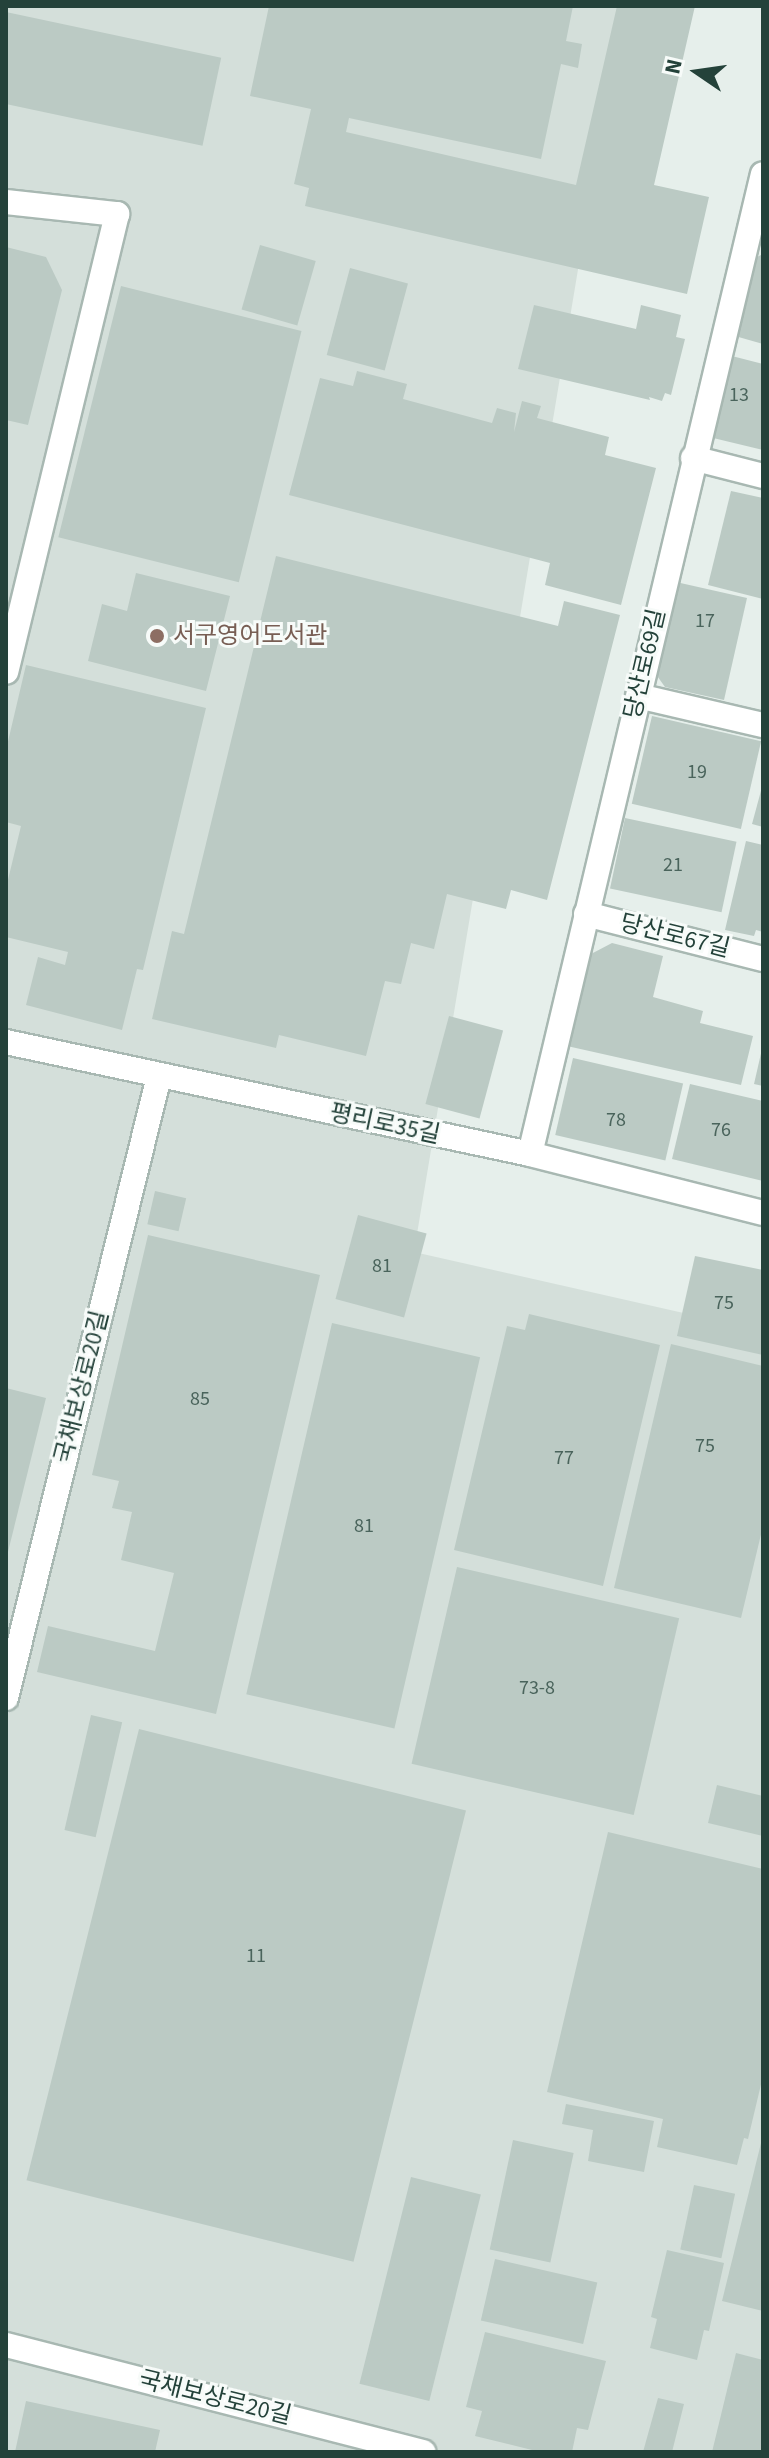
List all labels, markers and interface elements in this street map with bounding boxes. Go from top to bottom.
north arrow [657,32,737,112]
text: N [656,56,691,77]
house number: 13 [729,383,749,407]
street label: 당산로69길 [618,606,672,722]
house number: 17 [695,609,715,633]
place label: 서구영어도서관 [173,622,328,650]
marker: 서구영어도서관 [148,627,166,645]
house number: 19 [687,760,707,784]
house number: 21 [663,853,683,877]
street label: 당산로67길 [617,908,733,964]
street label: 평리로35길 [327,1098,443,1150]
house number: 78 [606,1108,626,1132]
house number: 76 [711,1118,731,1142]
house number: 81 [372,1254,392,1278]
house number: 75 [714,1291,734,1315]
street label: 국채보상로20길 [49,1308,115,1466]
house number: 85 [190,1387,210,1411]
house number: 75 [695,1434,715,1458]
house number: 77 [554,1446,574,1470]
house number: 81 [354,1514,374,1538]
house number: 73-8 [519,1676,555,1700]
house number: 11 [246,1944,266,1968]
street label: 국채보상로20길 [136,2365,294,2431]

